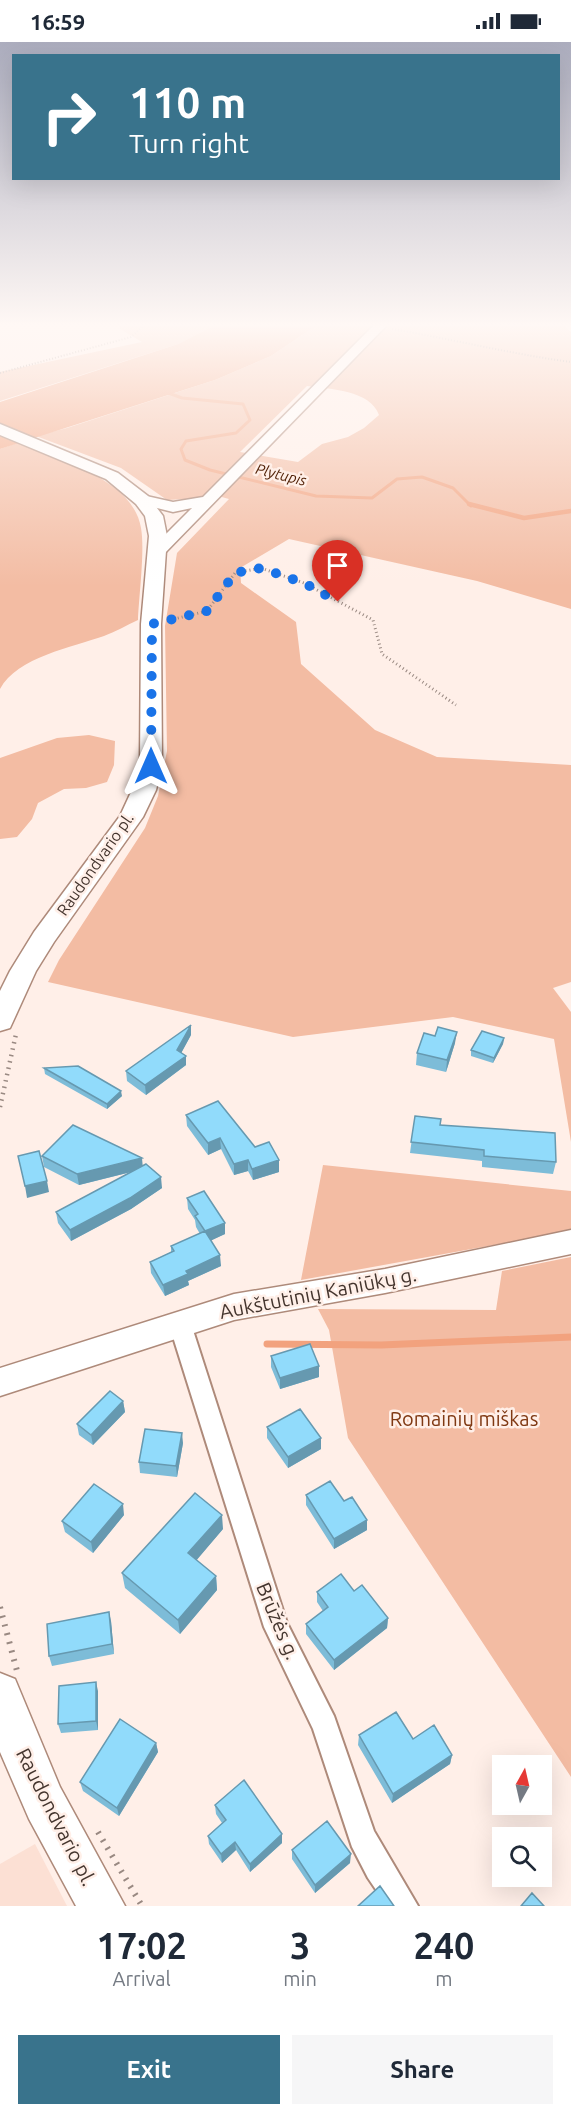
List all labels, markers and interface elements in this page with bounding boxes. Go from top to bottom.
text: 16:59 [30,9,85,34]
icon: right [30,78,108,156]
text: 110 m [129,79,246,126]
text: Turn right [129,128,249,158]
water label: Plytupis [254,460,309,489]
pin [312,540,363,602]
icon: arrive [321,549,354,582]
position arrow [119,734,183,798]
street label: Raudondvario pl. [53,809,137,919]
street label: Aukštutinių Kaniūkų g. [217,1262,418,1323]
park label: Romainių miškas [390,1407,538,1430]
street label: Brūžės g. [252,1579,305,1663]
street label: Raudondvario pl. [12,1744,101,1889]
north arrow [492,1755,552,1815]
map controls [492,1755,552,1887]
button: search [492,1827,552,1887]
text: 17:02 [97,1925,187,1966]
text: 3 [290,1925,310,1966]
text: 240 [413,1925,474,1966]
text: Arrival [113,1967,171,1990]
text: min [283,1967,317,1990]
text: m [435,1967,453,1990]
button: Exit [18,2035,280,2104]
button: Share [292,2035,553,2104]

